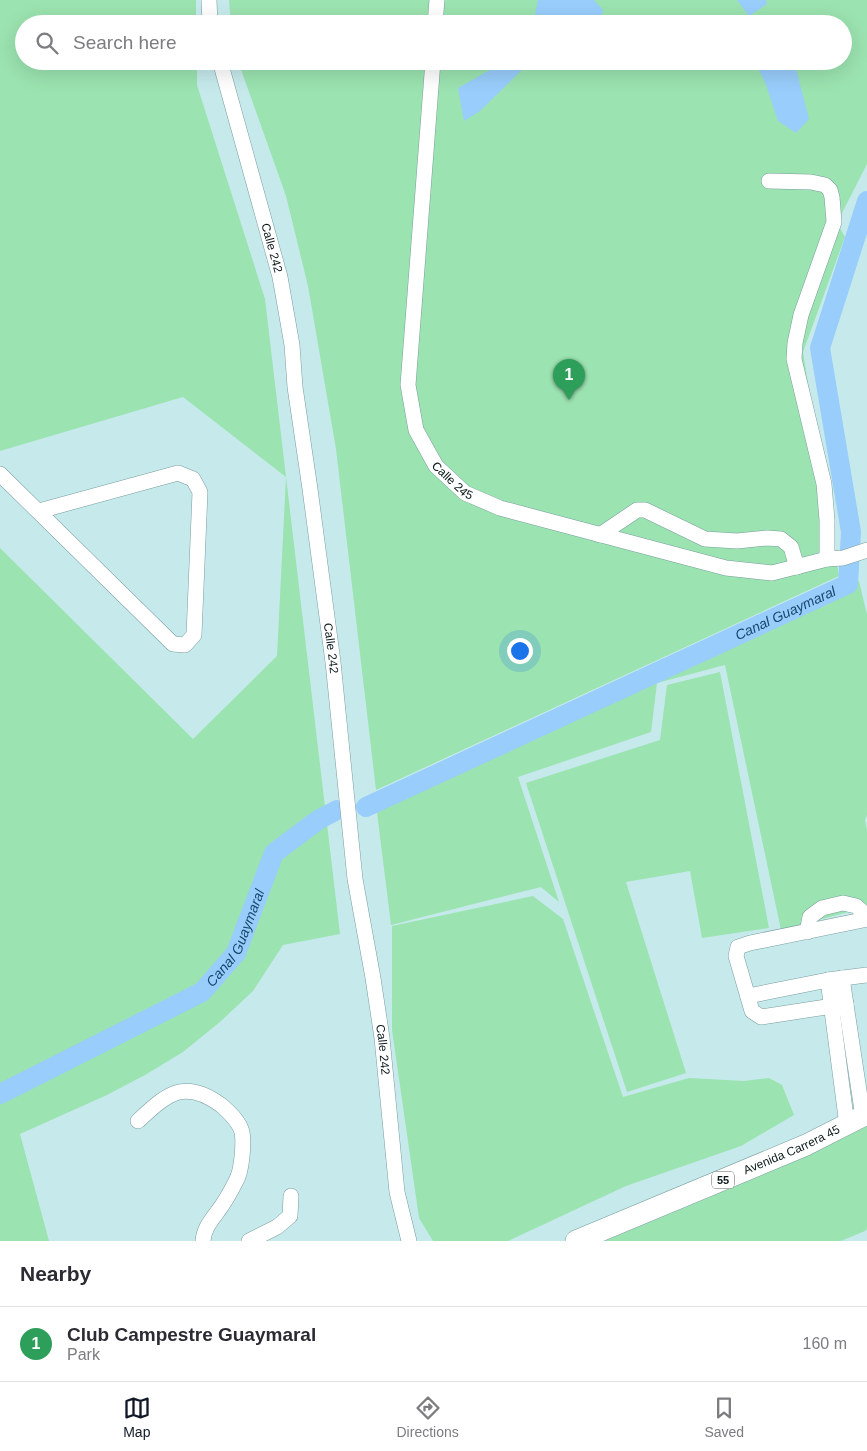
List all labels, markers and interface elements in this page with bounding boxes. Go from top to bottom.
search box [15,15,852,70]
icon: search [33,29,61,57]
text: Search here [73,32,177,53]
street label: Calle 242 [258,222,286,275]
pin: 1 [553,359,585,400]
street label: Calle 245 [429,459,475,503]
water label: Canal Guaymaral [732,582,839,643]
street label: Calle 242 [321,622,341,674]
your location [507,638,533,664]
water label: Canal Guaymaral [203,886,268,990]
street label: Calle 242 [373,1023,393,1076]
street label: Avenida Carrera 45 [741,1122,842,1177]
road number: 55 [712,1172,734,1188]
text: Nearby [20,1262,91,1285]
text: Club Campestre Guaymaral [67,1324,316,1345]
text: 1 [32,1335,40,1352]
text: 160 m [803,1335,847,1352]
text: Park [67,1346,100,1363]
tab: Map [123,1394,151,1440]
tab: Directions [397,1394,459,1440]
tab: Saved [704,1394,744,1440]

